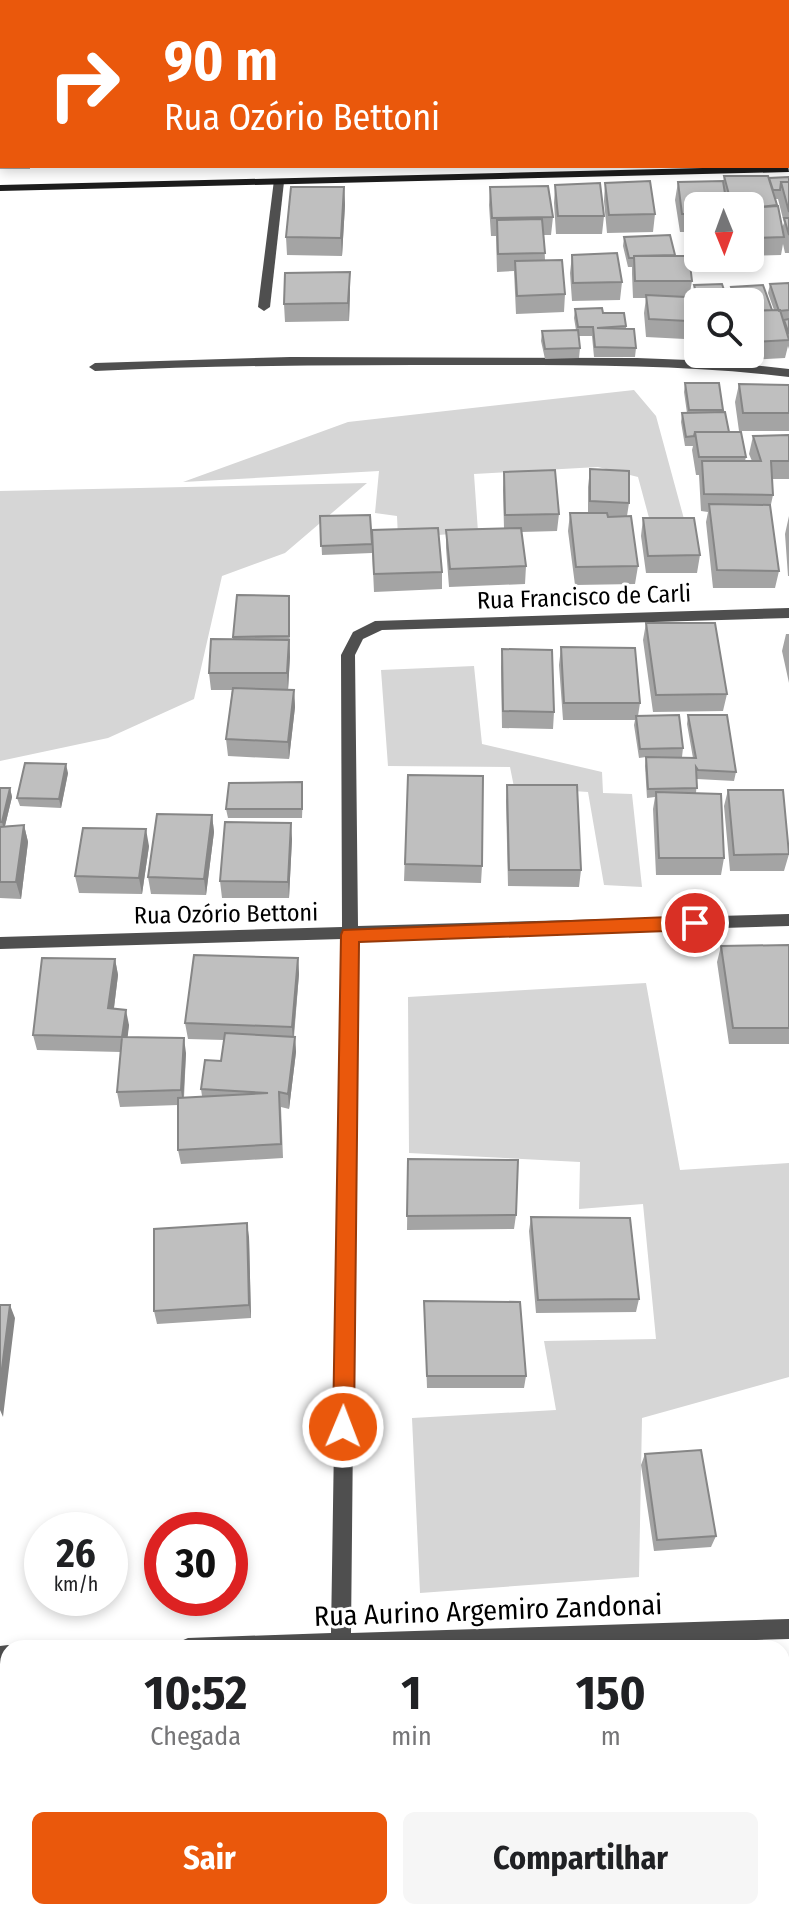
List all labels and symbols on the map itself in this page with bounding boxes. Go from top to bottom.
north arrow [684,192,764,272]
street label: Rua Francisco de Carli [476,579,692,615]
pin [661,889,729,957]
street label: Rua Ozório Bettoni [134,898,318,930]
position arrow [301,1385,385,1469]
speed limit sign: 30 [144,1512,248,1616]
street label: Rua Aurino Argemiro Zandonai [313,1588,663,1633]

